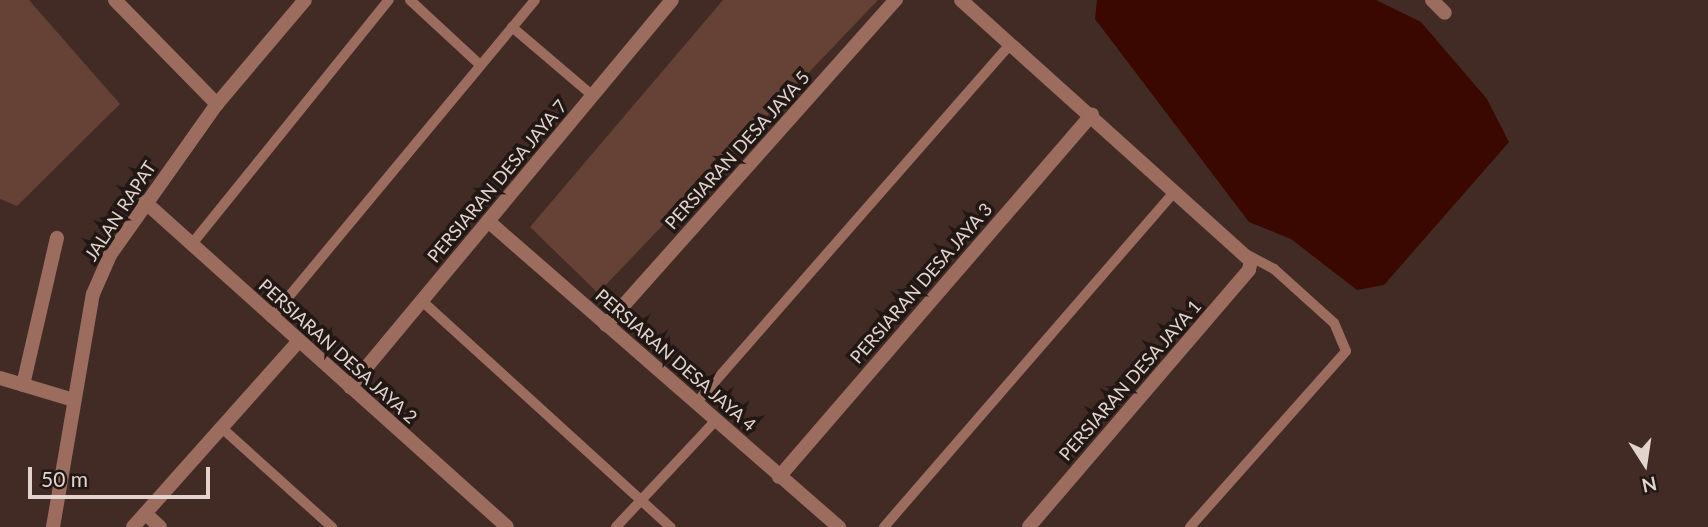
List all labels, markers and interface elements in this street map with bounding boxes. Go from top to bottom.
street label: PERSIARAN DESA JAYA 5 [660,66,814,234]
street label: PERSIARAN DESA JAYA 7 [422,95,572,267]
street label: JALAN RAPAT [80,157,160,265]
street label: PERSIARAN DESA JAYA 3 [845,198,997,368]
street label: PERSIARAN DESA JAYA 2 [254,274,422,428]
street label: PERSIARAN DESA JAYA 4 [591,284,761,436]
street label: PERSIARAN DESA JAYA 1 [1054,295,1206,465]
north arrow [1610,429,1680,499]
scale bar [32,454,214,498]
text: 50 m [41,466,88,491]
text: N [1640,472,1659,498]

